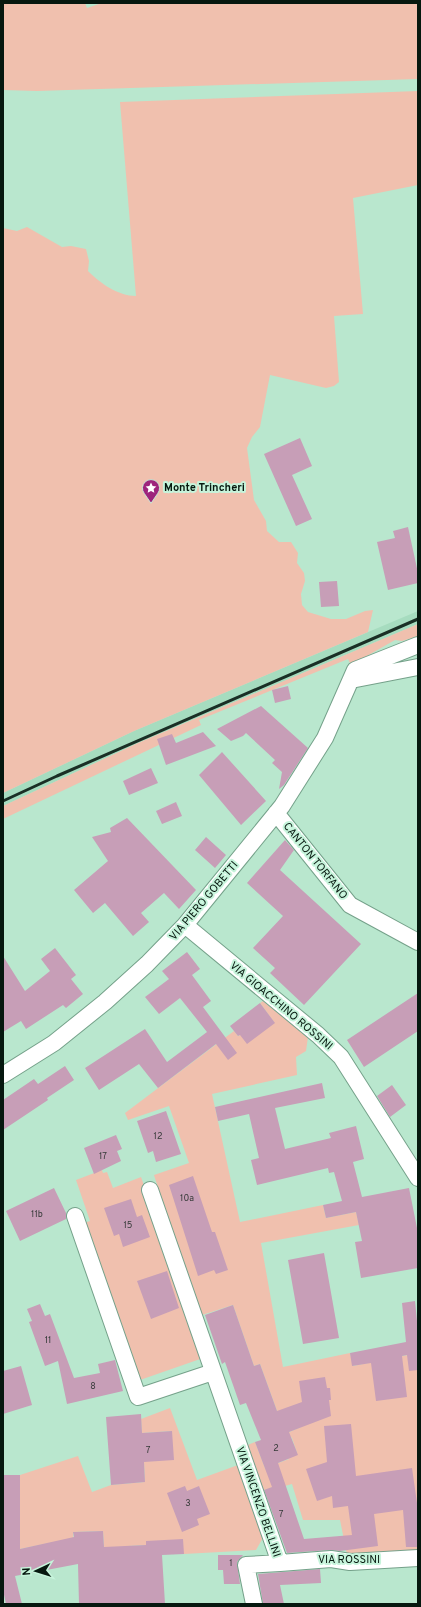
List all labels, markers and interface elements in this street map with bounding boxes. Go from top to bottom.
place icon: Monte Trincheri [141,478,161,503]
place label: Monte Trincheri [164,481,245,495]
street label: CANTON TORFANO [280,820,350,902]
street label: VIA PIERO GOBETTI [167,858,241,944]
street label: VIA GIOACCHINO ROSSINI [227,959,335,1053]
house number: 12 [154,1131,162,1142]
house number: 17 [99,1151,107,1162]
house number: 10a [180,1193,194,1204]
house number: 11b [31,1209,43,1220]
house number: 15 [124,1220,132,1231]
house number: 11 [45,1335,51,1346]
house number: 8 [90,1381,96,1392]
house number: 2 [273,1443,279,1454]
house number: 7 [146,1445,151,1456]
street label: VIA VINCENZO BELLINI [233,1445,283,1559]
house number: 3 [185,1498,191,1509]
house number: 7 [279,1509,284,1520]
north arrow [16,1551,56,1591]
street label: VIA ROSSINI [318,1553,380,1567]
house number: 1 [229,1558,233,1569]
text: N [20,1567,34,1576]

